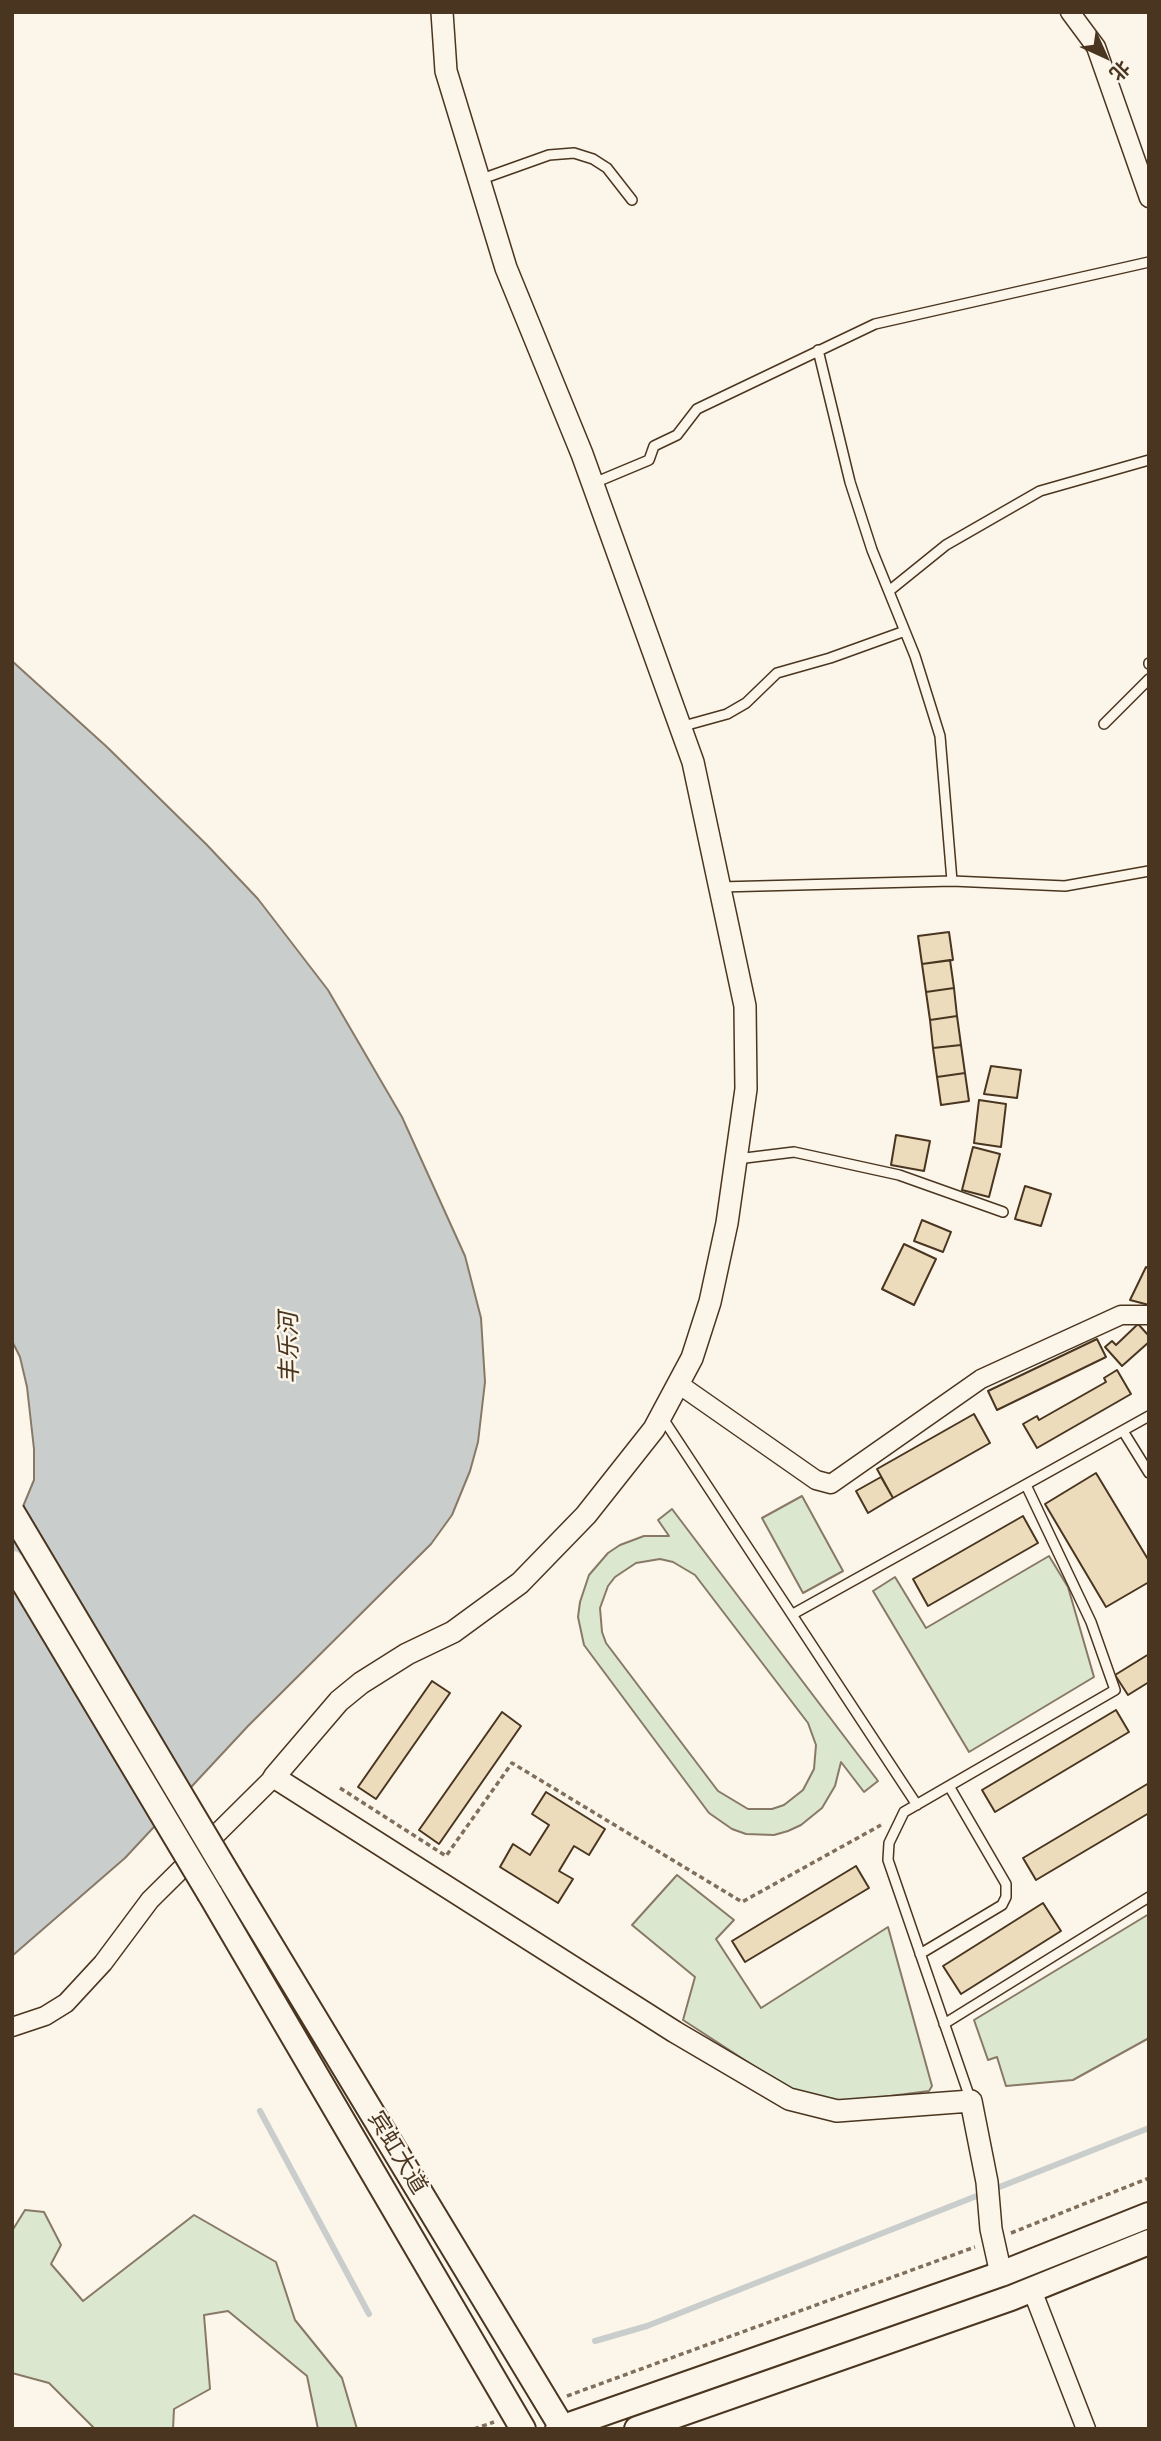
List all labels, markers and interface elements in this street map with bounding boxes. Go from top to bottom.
north arrow [1070,21,1140,91]
text: 北 [1104,55,1136,87]
water label: 丰乐河 [275,1312,305,1384]
street label: 宾虹大道 [361,2106,433,2200]

